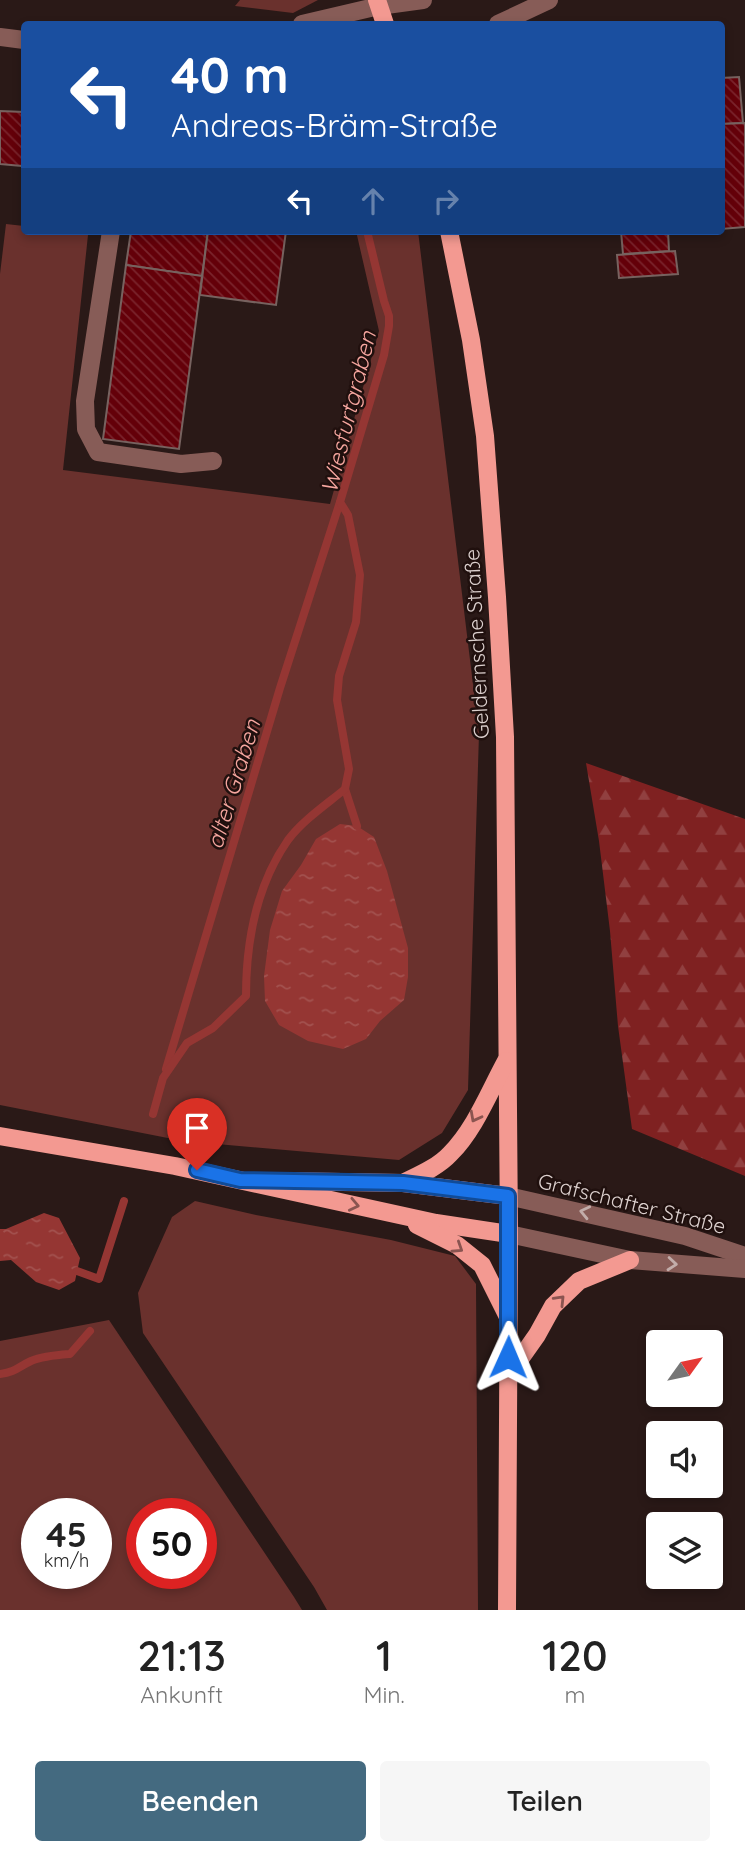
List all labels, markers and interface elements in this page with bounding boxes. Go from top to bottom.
text: 40 m [171,44,289,105]
icon: left [56,49,147,140]
text: Andreas-Bräm-Straße [171,105,498,145]
icon: left [281,182,319,220]
icon: ahead [354,182,392,220]
icon: right [427,182,465,220]
water label: Wiesfurtgraben [314,327,382,496]
street label: Geldernsche Straße [458,548,494,740]
water label: alter Graben [200,715,267,852]
pin [167,1098,227,1170]
icon: arrive [178,1109,216,1147]
one-way arrow [470,1110,483,1123]
street label: Grafschafter Straße [535,1167,729,1239]
one-way arrow [348,1196,360,1211]
one-way arrow [579,1206,591,1221]
one-way arrow [450,1239,463,1252]
one-way arrow [667,1256,678,1271]
one-way arrow [551,1295,564,1308]
position arrow [471,1320,545,1394]
north arrow [646,1330,723,1407]
map controls [646,1330,723,1589]
button: sound [646,1421,723,1498]
speed limit sign: 50 [126,1498,217,1589]
text: 45 [46,1512,87,1556]
button: layers [646,1512,723,1589]
text: km/h [44,1549,89,1572]
text: 21:13 [137,1629,226,1682]
text: 1 [376,1629,392,1682]
text: 120 [542,1629,608,1682]
text: Ankunft [140,1680,223,1709]
text: Min. [363,1680,405,1709]
text: m [564,1680,585,1709]
button: Beenden [35,1761,366,1841]
button: Teilen [380,1761,710,1841]

